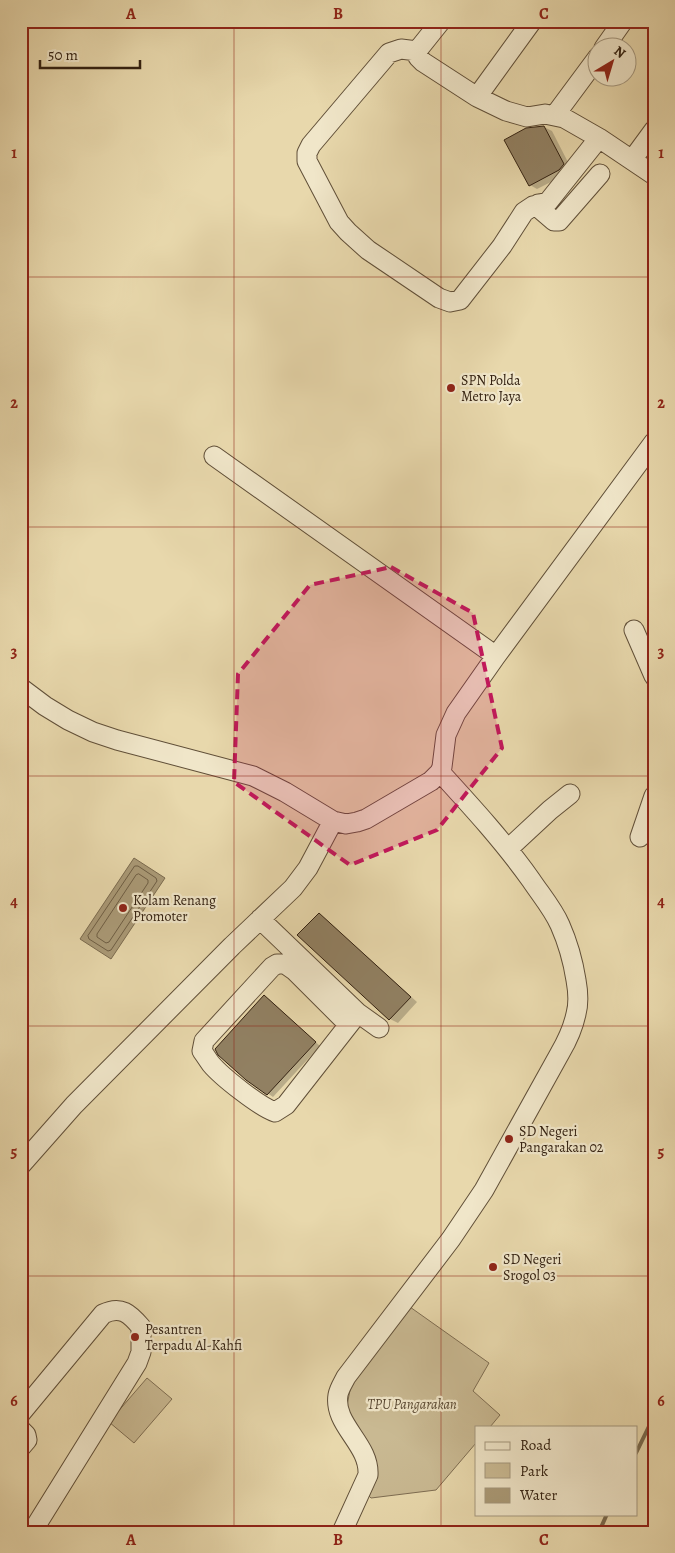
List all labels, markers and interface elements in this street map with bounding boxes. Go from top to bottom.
text: A [125,3,137,25]
text: B [333,3,343,25]
text: C [539,3,549,25]
scale bar [40,38,140,70]
north arrow [588,38,638,88]
text: N [610,42,630,63]
text: 50 m [48,45,78,65]
text: 1 [11,142,17,164]
text: 1 [658,142,664,164]
place label: SPN Polda Metro Jaya [461,371,522,406]
marker: SPN Polda Metro Jaya [445,382,457,394]
text: 2 [10,392,18,414]
text: 2 [657,392,665,414]
text: 3 [11,641,18,663]
text: 3 [658,641,665,663]
text: 4 [10,891,18,913]
place label: Kolam Renang Promoter [133,891,216,926]
text: 4 [657,891,665,913]
marker: Kolam Renang Promoter [117,902,129,914]
place label: SD Negeri Pangarakan 02 [519,1122,604,1157]
marker: SD Negeri Pangarakan 02 [503,1133,515,1145]
text: 5 [11,1141,18,1163]
text: 5 [658,1141,665,1163]
place label: SD Negeri Srogol 03 [503,1250,562,1285]
marker: SD Negeri Srogol 03 [487,1261,499,1273]
place label: Pesantren Terpadu Al-Kahfi [145,1320,242,1355]
marker: Pesantren Terpadu Al-Kahfi [129,1331,141,1343]
text: 6 [10,1390,18,1412]
text: 6 [657,1390,665,1412]
park label: TPU Pangarakan [367,1395,457,1414]
legend [475,1426,638,1516]
text: Road [520,1435,552,1455]
text: Park [520,1461,549,1481]
text: Water [519,1485,557,1505]
text: A [125,1529,137,1551]
text: B [333,1529,343,1551]
text: C [539,1529,549,1551]

